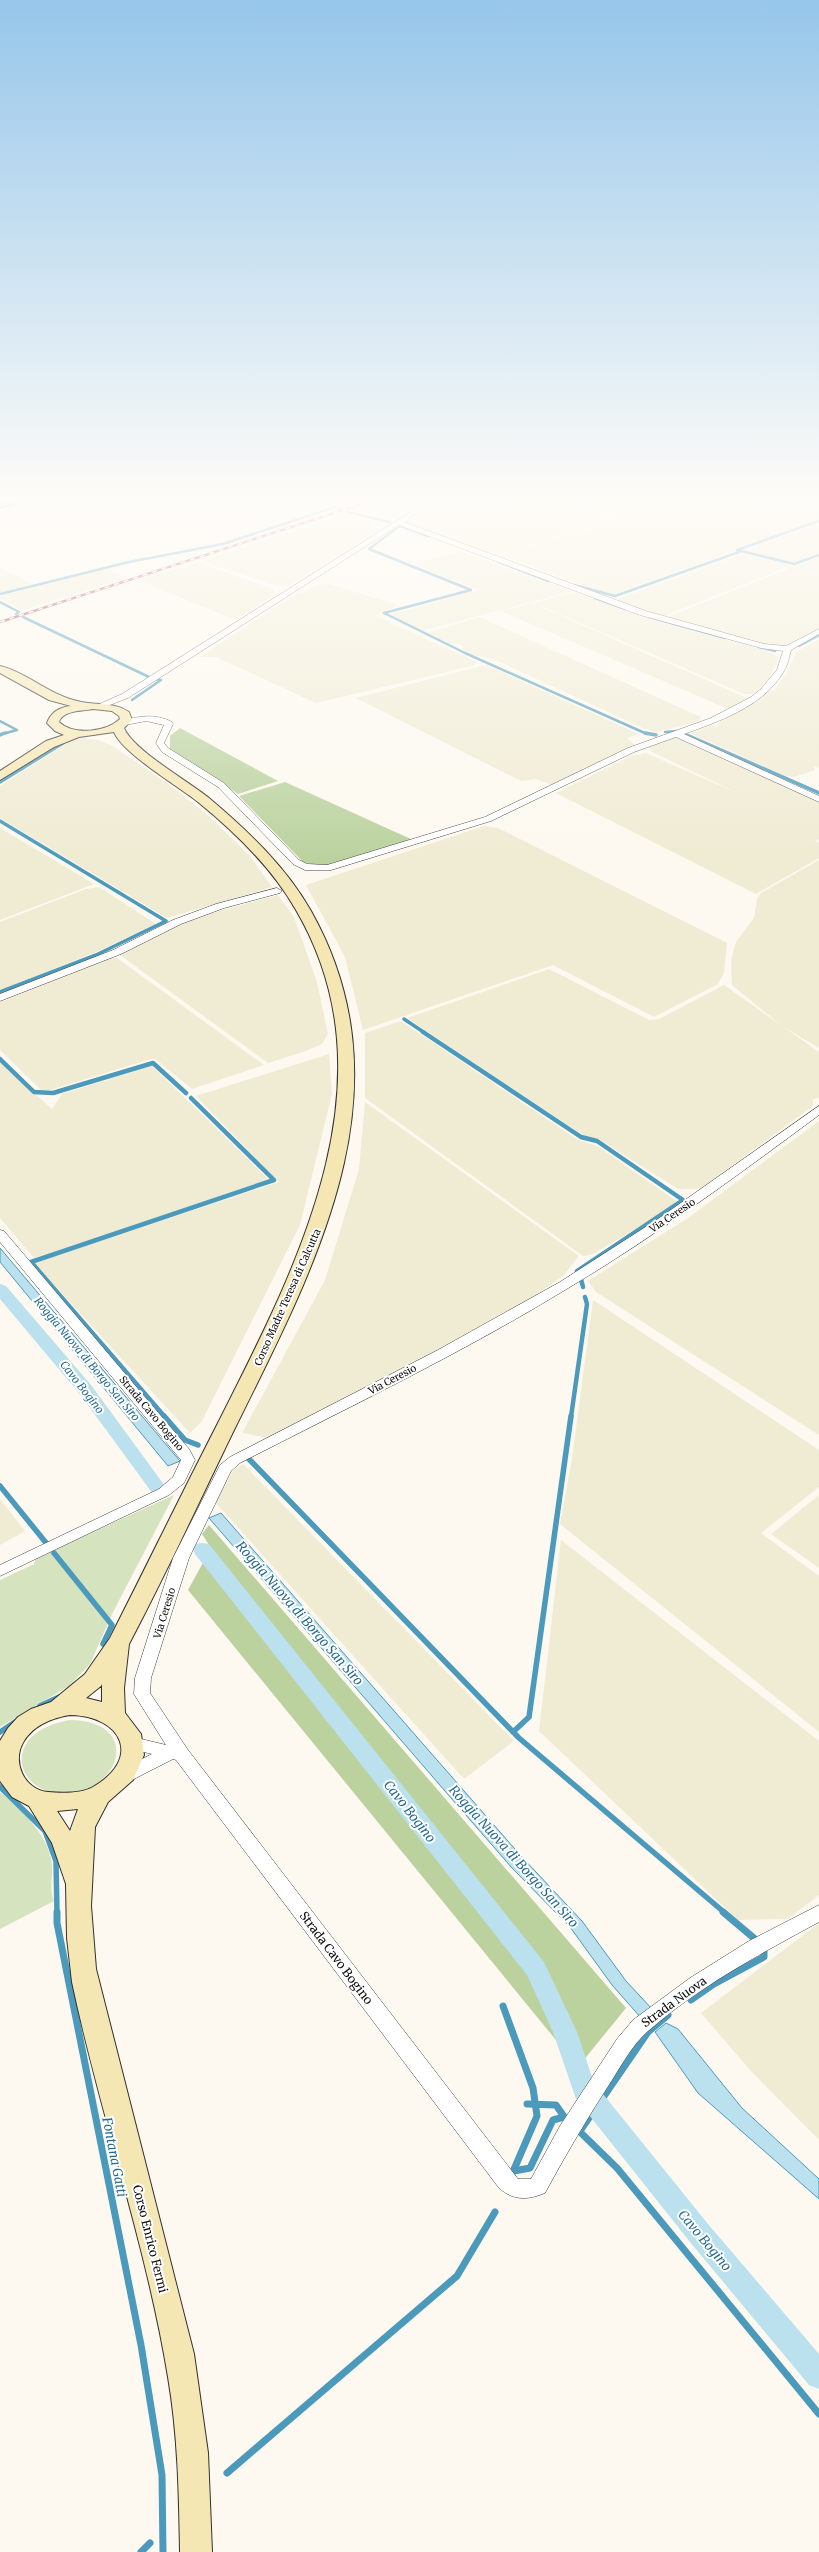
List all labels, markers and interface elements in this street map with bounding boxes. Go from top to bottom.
street label: Via Ceresio [646,1195,698,1236]
street label: Corso Madre Teresa di Calcutta [251,1226,324,1368]
water label: Roggia Nuova di Borgo San Siro [31,1294,143,1424]
water label: Cavo Bogino [57,1358,107,1416]
street label: Via Ceresio [365,1361,419,1398]
street label: Strada Cavo Bogino [117,1373,187,1454]
water label: Roggia Nuova di Borgo San Siro [232,1538,367,1689]
street label: Via Ceresio [150,1586,178,1641]
water label: Cavo Bogino [380,1777,439,1846]
water label: Roggia Nuova di Borgo San Siro [445,1782,582,1931]
street label: Strada Cavo Bogino [297,1908,376,2007]
street label: Strada Nuova [638,1973,710,2030]
water label: Fontana Gatti [98,2115,131,2199]
street label: Corso Enrico Fermi [130,2183,171,2294]
water label: Cavo Bogino [674,2206,735,2274]

